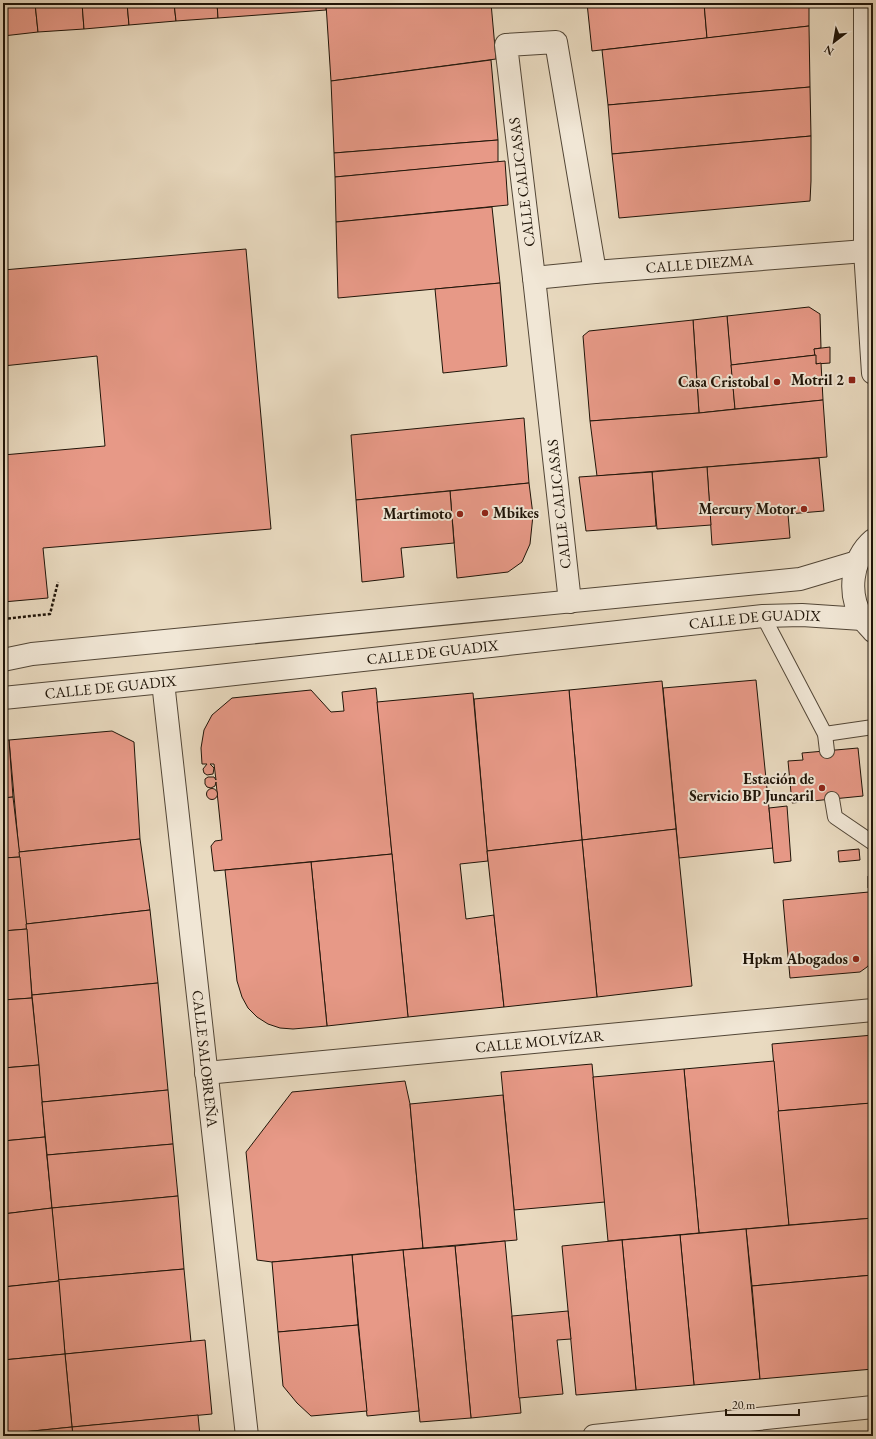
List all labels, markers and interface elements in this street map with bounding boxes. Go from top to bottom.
north arrow [814,22,854,62]
text: N [821,42,836,59]
street label: CALLE CALICASAS [504,116,539,248]
street label: CALLE DIEZMA [645,250,754,277]
place label: Motril 2 [791,370,844,389]
place label: Casa Cristobal [678,372,770,391]
marker: Motril 2 [847,375,857,385]
marker: Casa Cristobal [772,377,782,387]
street label: CALLE CALICASAS [542,438,575,570]
place label: Mercury Motor [699,499,797,518]
place label: Mbikes [493,503,539,522]
place label: Martimoto [383,504,452,523]
marker: Mercury Motor [799,504,809,514]
marker: Mbikes [480,508,490,518]
marker: Martimoto [455,509,465,519]
street label: CALLE DE GUADIX [688,605,822,633]
street label: CALLE DE GUADIX [366,635,500,669]
street label: CALLE DE GUADIX [44,671,178,703]
place label: Estación de Servicio BP Juncaril [689,769,815,805]
marker: Estación de Servicio BP Juncaril [817,783,827,793]
place label: Hpkm Abogados [743,949,848,968]
marker: Hpkm Abogados [851,954,861,964]
street label: CALLE SALOBREÑA [188,989,223,1129]
street label: CALLE MOLVÍZAR [474,1025,605,1057]
scale bar [726,1391,799,1417]
text: 20 m [732,1397,756,1413]

